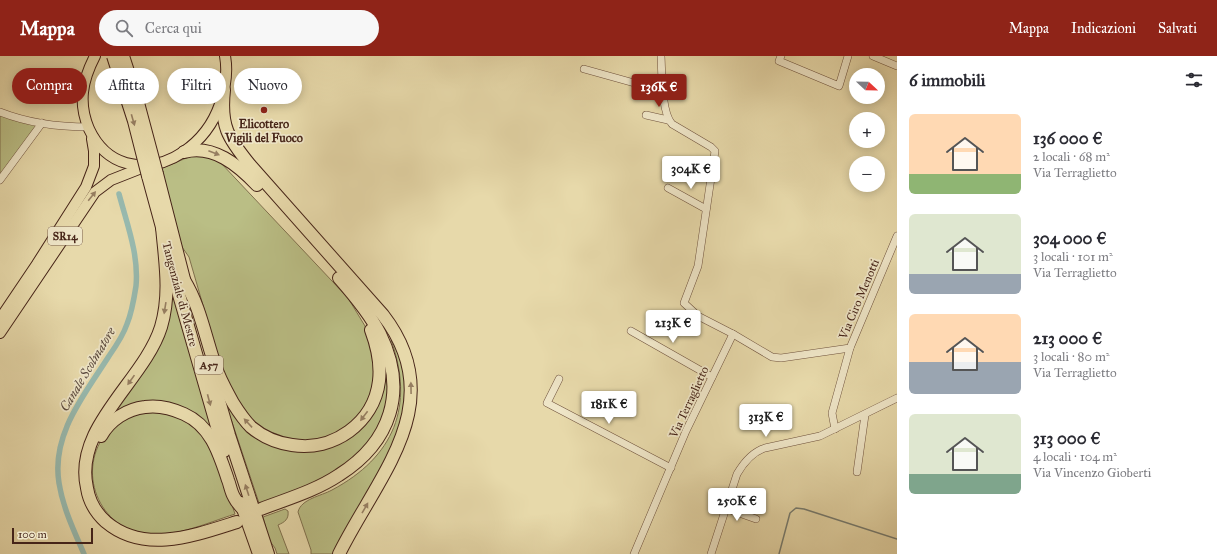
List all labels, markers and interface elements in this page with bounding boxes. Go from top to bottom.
search box [99,10,379,46]
text: Mappa [20,17,75,40]
icon: search [113,17,135,39]
text: Cerca qui [145,19,202,37]
text: Mappa [1009,20,1049,37]
text: Indicazioni [1071,20,1136,37]
text: Salvati [1158,20,1197,37]
chip: Compra [12,68,87,104]
chip: Affitta [95,68,159,104]
chip: Filtri [167,68,226,104]
chip: Nuovo [234,68,302,104]
north arrow [849,68,885,104]
map controls [849,68,885,192]
icon: filters [1183,69,1205,91]
text: 6 immobili [909,70,985,91]
pin: 136K € [626,74,692,108]
text: 136K € [641,79,677,95]
marker: Elicottero Vigili del Fuoco [259,105,269,115]
button: + [849,112,885,148]
one-way arrow [130,114,136,126]
place label: Elicottero Vigili del Fuoco [224,117,303,146]
text: 136 000 € [1033,128,1103,149]
icon: home [941,130,989,178]
text: 2 locali · 68 m² [1033,149,1110,165]
one-way arrow [209,151,221,157]
pin: 304K € [658,156,724,190]
button: − [849,156,885,192]
text: 304K € [671,161,711,177]
text: Via Terraglietto [1033,165,1117,181]
one-way arrow [88,191,96,202]
road number: SR14 [48,227,82,245]
text: 304 000 € [1033,228,1106,249]
icon: home [941,230,989,278]
street label: Tangenziale di Mestre [158,240,201,348]
text: 3 locali · 101 m² [1033,249,1113,265]
street label: Via Ciro Menotti [835,256,882,342]
text: Via Terraglietto [1033,265,1117,281]
one-way arrow [162,302,168,314]
pin: 213K € [640,310,706,344]
text: 213K € [655,315,691,331]
water label: Canale Scolmatore [57,324,120,414]
text: 213 000 € [1033,328,1102,349]
icon: home [941,330,989,378]
text: 3 locali · 80 m² [1033,349,1110,365]
road number: A57 [195,356,223,374]
street label: Via Terraglietto [666,364,713,441]
text: Via Terraglietto [1033,365,1117,381]
one-way arrow [127,374,135,385]
one-way arrow [408,381,414,394]
pin: 181K € [576,391,642,425]
one-way arrow [206,394,212,406]
text: 181K € [590,396,628,412]
pin: 313K € [733,404,799,438]
text: 313K € [748,409,784,425]
one-way arrow [360,410,368,421]
one-way arrow [243,418,253,428]
text: 313 000 € [1033,428,1101,449]
icon: home [941,430,989,478]
text: 4 locali · 104 m² [1033,449,1117,465]
text: Via Vincenzo Gioberti [1033,465,1151,481]
one-way arrow [244,484,250,496]
pin: 250K € [704,488,770,522]
text: 250K € [717,493,757,509]
one-way arrow [361,502,368,513]
scale bar [12,526,93,545]
text: 100 m [18,528,47,541]

